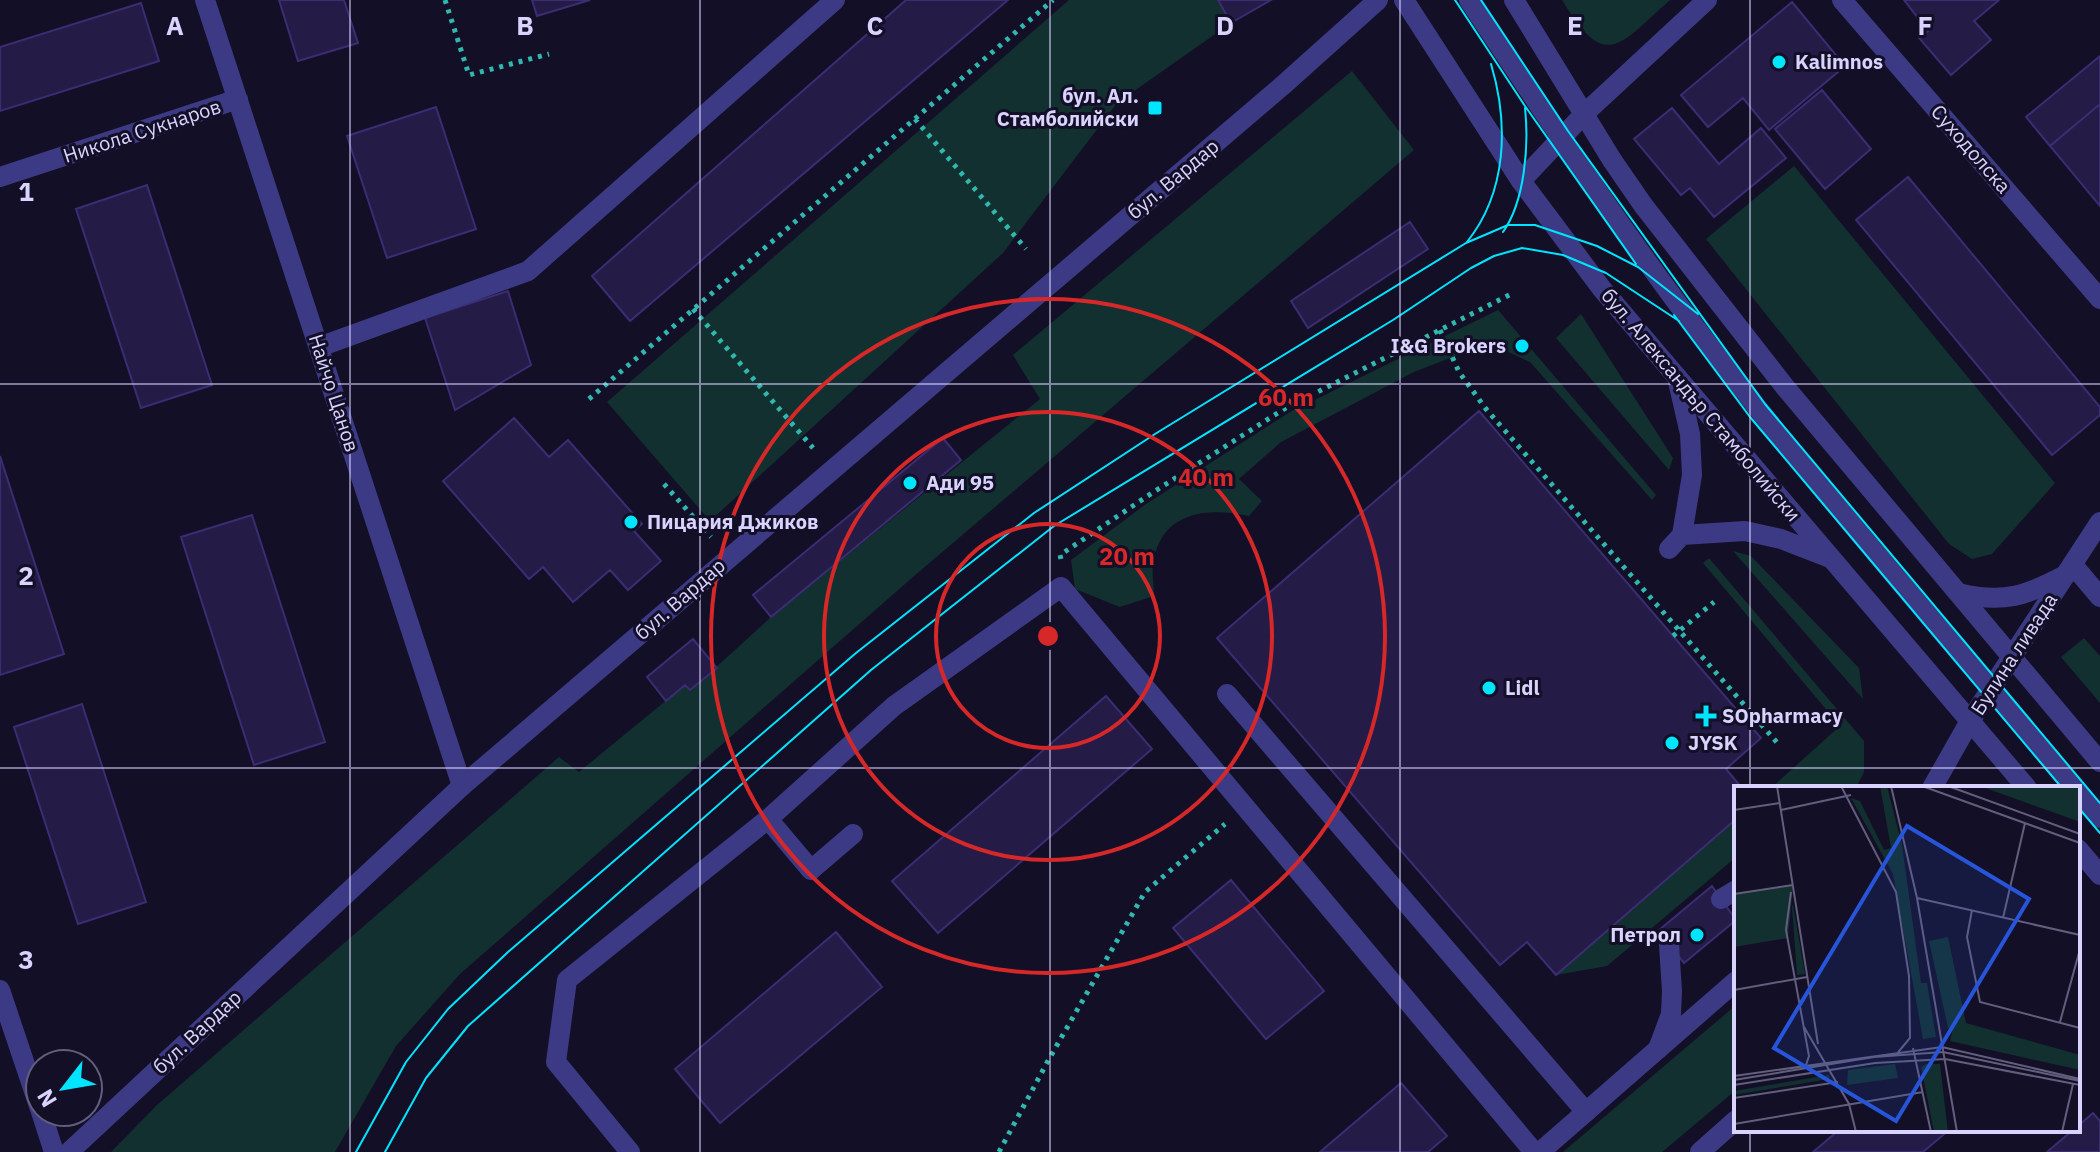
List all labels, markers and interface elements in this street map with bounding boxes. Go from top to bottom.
text: A [166,8,184,42]
text: B [516,8,534,42]
text: C [867,8,884,42]
text: D [1216,8,1234,42]
text: E [1567,8,1583,42]
text: F [1917,8,1933,42]
place label: Kalimnos [1795,48,1883,75]
marker: Kalimnos [1770,53,1788,71]
place label: бул. Ал. Стамболийски [997,82,1139,132]
street label: Никола Сукнаров [60,92,224,169]
marker: бул. Ал. Стамболийски [1146,99,1164,117]
street label: Суходолска [1925,99,2018,199]
street label: бул. Вардар [1121,132,1224,225]
text: 1 [18,174,34,208]
street label: бул. Александър Стамболийски [1596,282,1807,527]
street label: Найчо Цанов [303,330,366,455]
place label: I&G Brokers [1391,332,1506,359]
marker: I&G Brokers [1513,337,1531,355]
text: 60 m [1258,381,1314,413]
text: 40 m [1178,461,1234,493]
place label: Ади 95 [926,469,994,496]
marker: Ади 95 [901,474,919,492]
place label: Пицария Джиков [647,508,819,535]
marker: Пицария Джиков [622,513,640,531]
text: 20 m [1099,540,1155,572]
street label: бул. Вардар [629,552,731,645]
text: 2 [18,558,34,592]
street label: Булина ливада [1964,587,2063,720]
centre of rings [1034,622,1062,650]
place label: Lidl [1505,674,1540,701]
marker: Lidl [1480,679,1498,697]
place label: SOpharmacy [1722,702,1843,729]
marker: SOpharmacy [1697,707,1715,725]
place label: JYSK [1688,729,1738,756]
marker: JYSK [1663,734,1681,752]
inset map [1734,786,2080,1132]
place label: Петрол [1610,921,1681,948]
marker: Петрол [1688,926,1706,944]
text: 3 [18,942,34,976]
street label: бул. Вардар [147,984,247,1080]
north arrow [24,1048,104,1128]
text: N [30,1084,63,1113]

